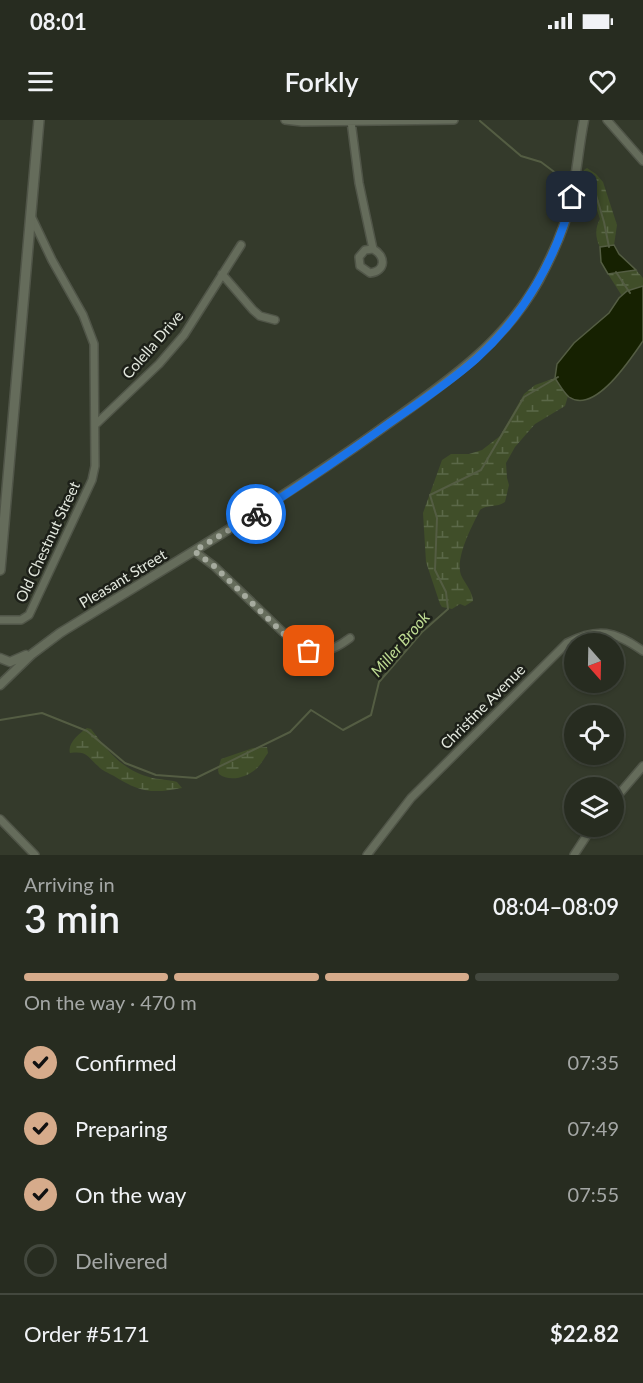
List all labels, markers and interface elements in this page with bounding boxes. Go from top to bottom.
text: 08:01 [30,8,87,35]
icon: menu [24,65,57,98]
text: Forkly [284,65,359,98]
icon: heart [586,65,619,98]
pin [546,171,597,222]
icon: home [555,180,588,213]
street label: Colella Drive [118,307,187,382]
street label: Old Chestnut Street [11,478,83,605]
courier [226,484,286,544]
icon: bike [240,498,273,531]
street label: Pleasant Street [76,545,170,611]
water label: Miller Brook [366,607,433,680]
pin [283,625,334,676]
north arrow [564,633,624,693]
map controls [564,633,624,837]
icon: bag [292,634,325,667]
street label: Christine Avenue [436,660,528,752]
button: locate [564,705,624,765]
button: layers [564,777,624,837]
text: Arriving in [24,872,115,896]
text: 08:04–08:09 [493,893,619,920]
text: 3 min [24,895,120,941]
text: On the way · 470 m [24,990,197,1014]
icon: check [24,1046,57,1079]
text: Confirmed [75,1049,177,1076]
text: 07:35 [568,1050,619,1074]
icon: check [24,1112,57,1145]
text: Preparing [75,1115,167,1142]
text: 07:49 [568,1116,619,1140]
icon: check [24,1178,57,1211]
text: On the way [75,1181,186,1208]
text: 07:55 [568,1182,619,1206]
text: Delivered [75,1247,168,1274]
text: Order #5171 [24,1320,150,1347]
text: $22.82 [550,1320,619,1347]

